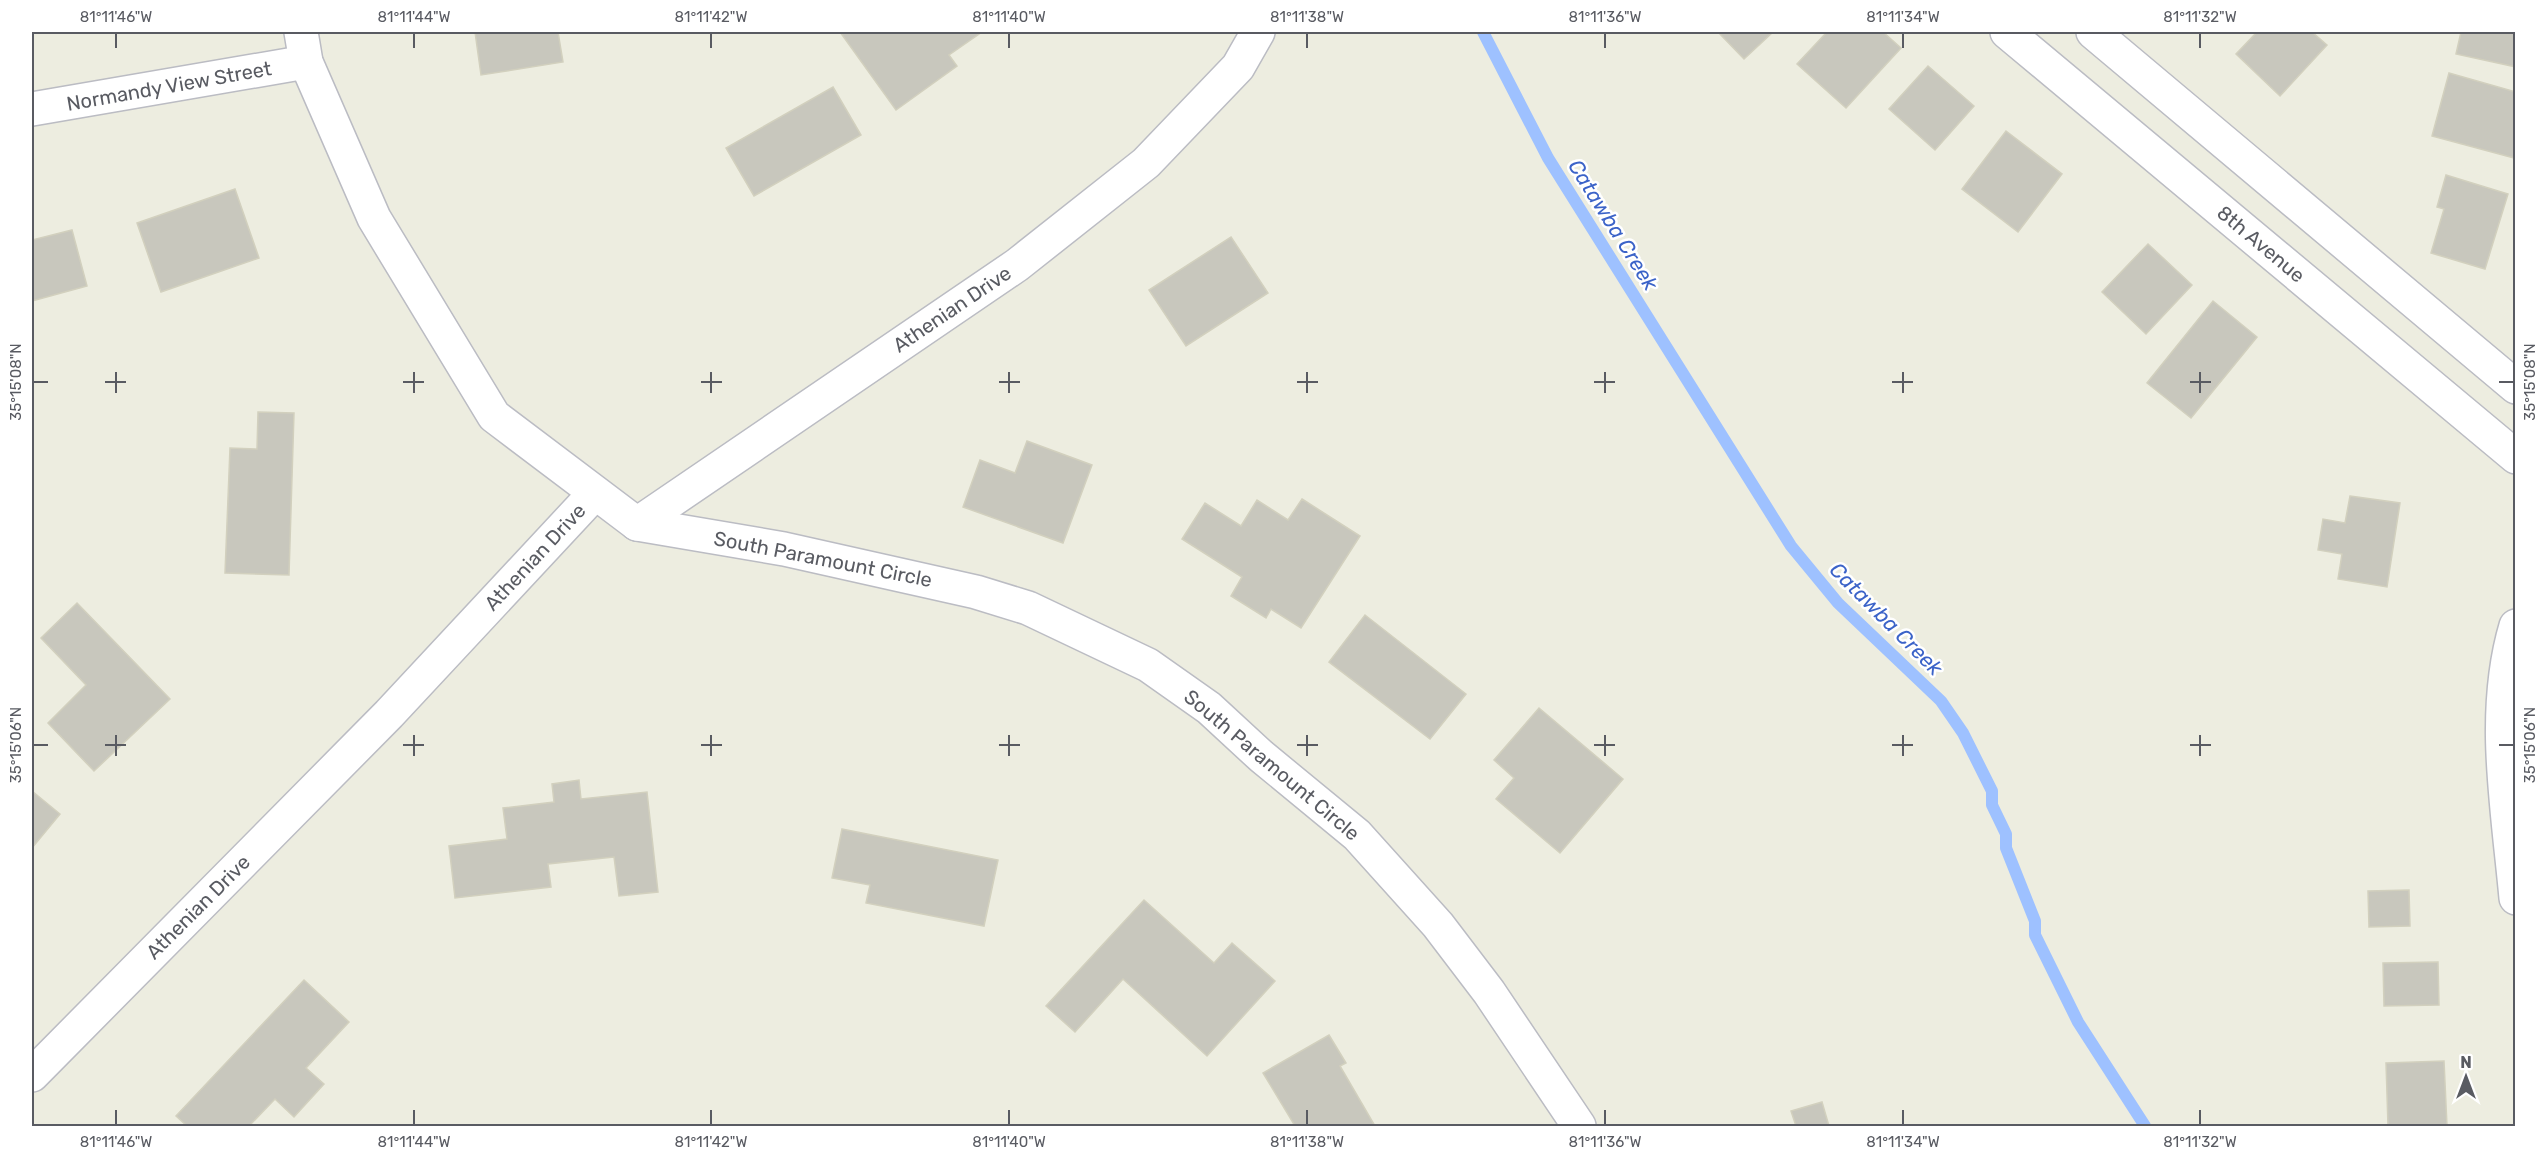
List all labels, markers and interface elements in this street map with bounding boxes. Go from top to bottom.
text: 81°11'46"W [80,8,152,26]
text: 81°11'44"W [377,8,451,26]
text: 81°11'42"W [675,8,747,26]
text: 81°11'40"W [972,8,1046,26]
text: 81°11'38"W [1270,8,1344,26]
text: 81°11'36"W [1568,8,1642,26]
text: 81°11'34"W [1866,8,1940,26]
text: 81°11'32"W [2163,8,2237,26]
street label: Normandy View Street [65,56,274,116]
water label: Catawba Creek [1563,155,1664,296]
street label: 8th Avenue [2212,200,2310,288]
street label: Athenian Drive [888,261,1016,357]
text: 35°15'08"N [7,343,25,421]
text: 35°15'08"N [2521,343,2539,421]
street label: Athenian Drive [479,499,591,615]
street label: South Paramount Circle [712,526,934,592]
water label: Catawba Creek [1825,557,1949,681]
street label: South Paramount Circle [1179,685,1365,845]
text: 35°15'06"N [7,707,25,783]
text: 35°15'06"N [2521,707,2539,783]
street label: Athenian Drive [141,850,255,964]
north arrow [2436,1047,2496,1107]
text: N [2460,1053,2472,1072]
text: 81°11'46"W [80,1133,152,1151]
text: 81°11'44"W [377,1133,451,1151]
text: 81°11'42"W [675,1133,747,1151]
text: 81°11'40"W [972,1133,1046,1151]
text: 81°11'38"W [1270,1133,1344,1151]
text: 81°11'36"W [1568,1133,1642,1151]
text: 81°11'34"W [1866,1133,1940,1151]
text: 81°11'32"W [2163,1133,2237,1151]

